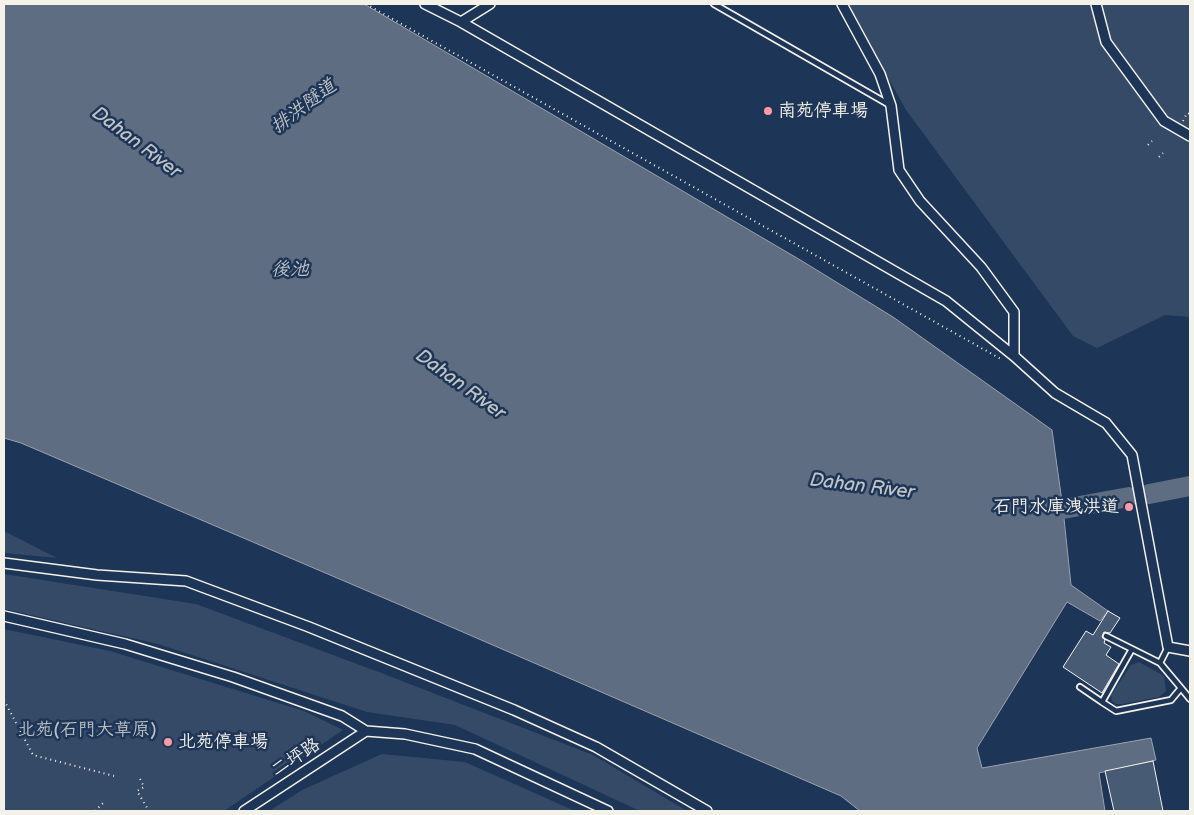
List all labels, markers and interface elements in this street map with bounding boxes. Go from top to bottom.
water label: 排洪隧道 [267,75,341,139]
place label: 南苑停車場 [778,100,868,122]
water label: Dahan River [87,102,185,184]
marker: 南苑停車場 [762,105,774,117]
water label: 後池 [271,259,309,281]
water label: Dahan River [411,345,509,425]
water label: Dahan River [808,469,916,505]
place label: 石門水庫洩洪道 [993,496,1119,518]
marker: 石門水庫洩洪道 [1123,501,1135,513]
park label: 北苑(石門大草原) [17,719,157,741]
place label: 北苑停車場 [178,731,268,753]
street label: 二坪路 [267,734,325,782]
marker: 北苑停車場 [162,736,174,748]

